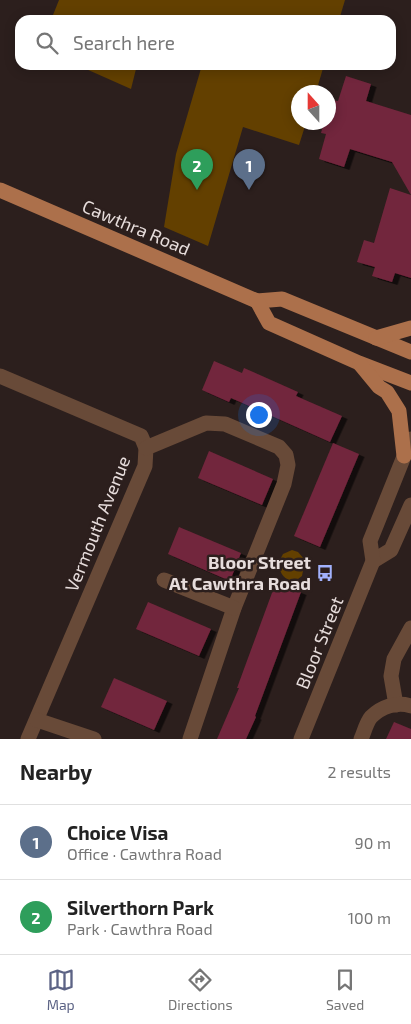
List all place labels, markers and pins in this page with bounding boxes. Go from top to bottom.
pin: 2 [181,149,213,190]
pin: 1 [233,149,265,190]
place label: Bloor Street At Cawthra Road [169,551,312,594]
bus stop icon: Bloor Street At Cawthra Road [315,563,335,583]

